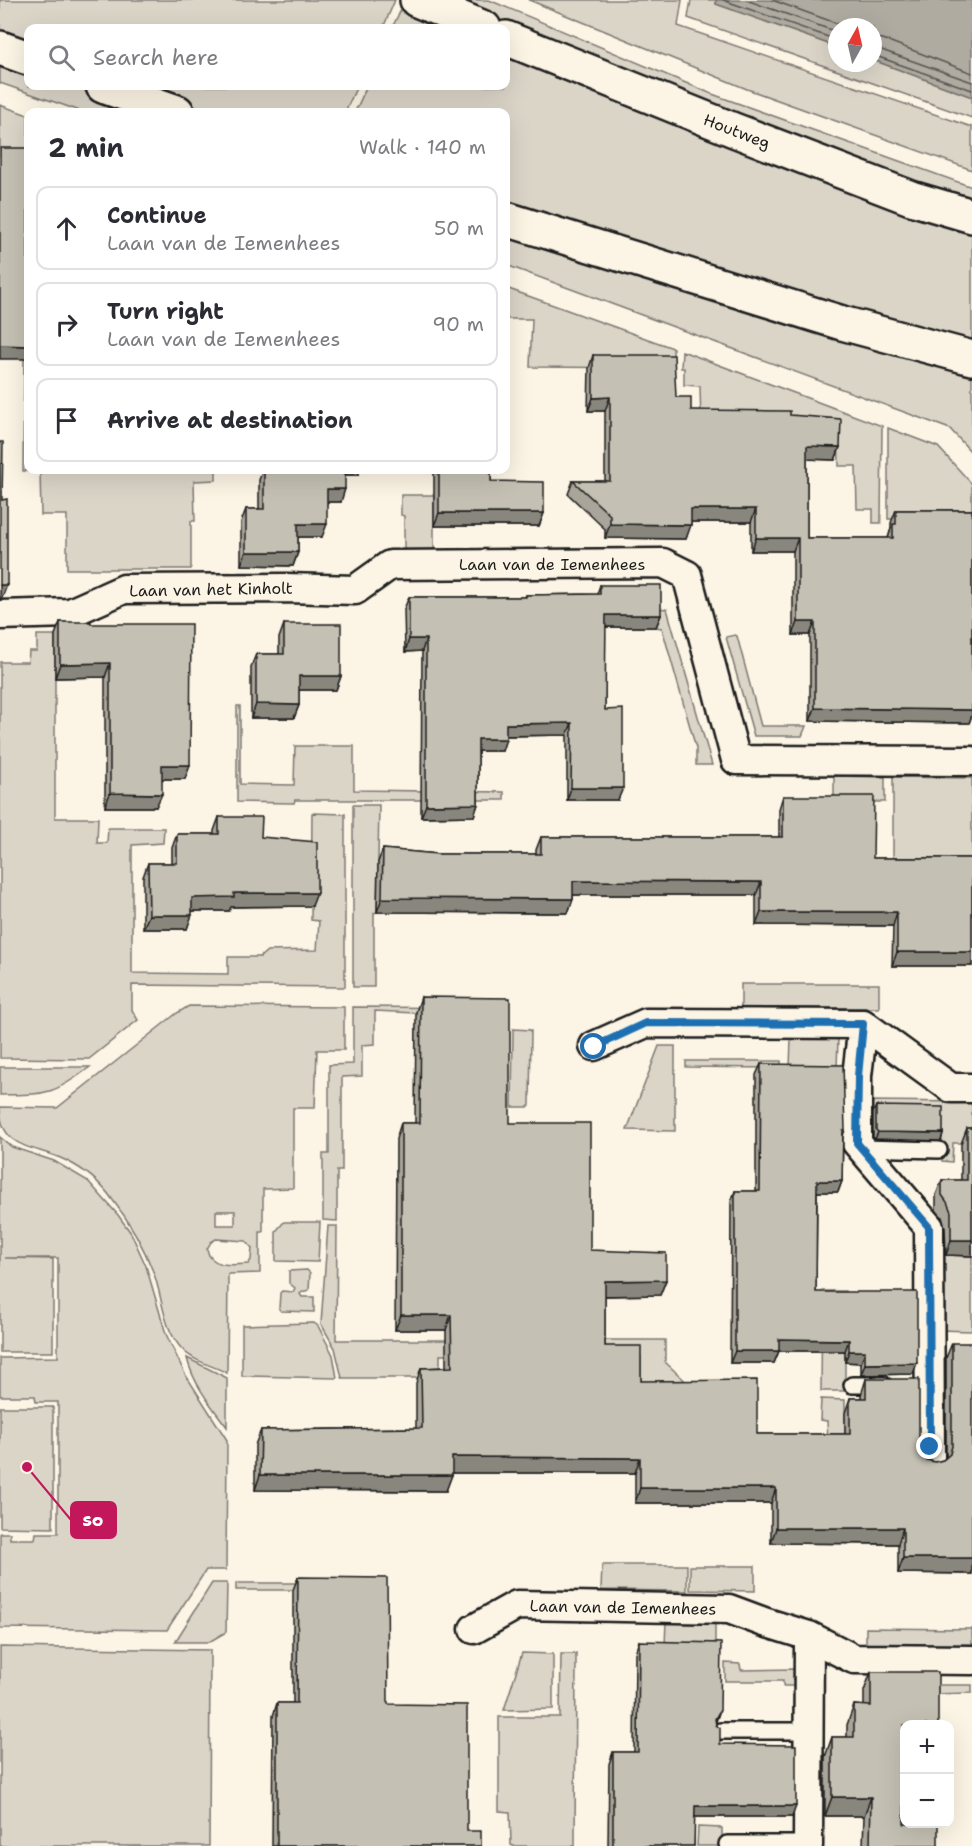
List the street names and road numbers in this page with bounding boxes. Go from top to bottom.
street label: Houtweg [701,109,773,154]
street label: Laan van de Iemenhees [459,554,645,575]
street label: Laan van het Kinholt [129,578,293,601]
street label: Laan van de Iemenhees [529,1595,717,1620]

